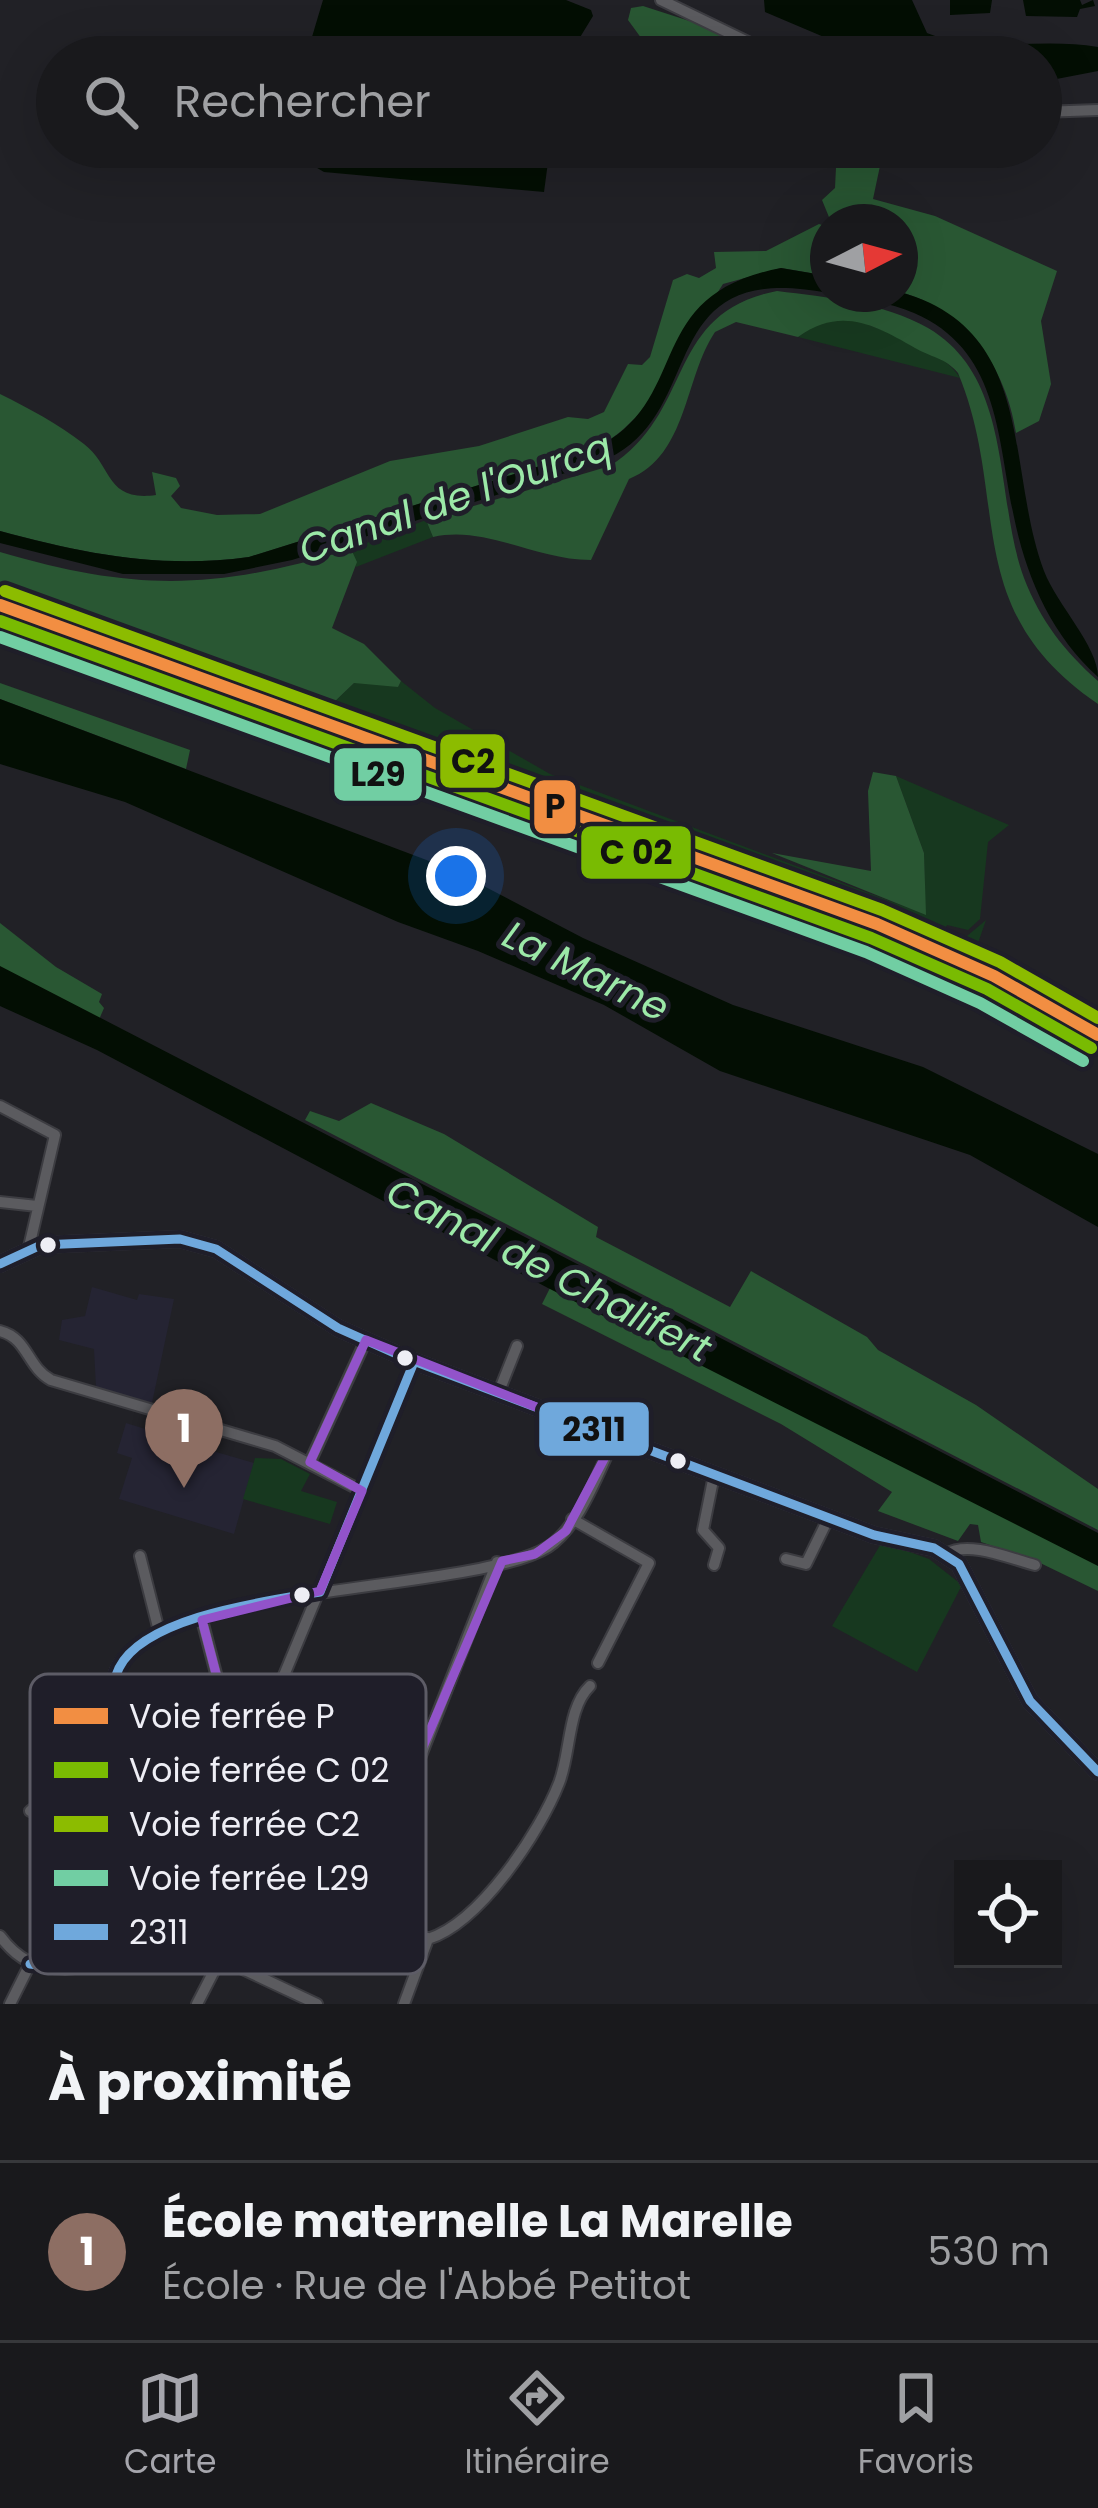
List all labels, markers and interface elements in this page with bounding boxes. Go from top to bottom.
search box [36,36,1062,168]
icon: search [78,69,144,135]
text: Rechercher [174,70,431,133]
north arrow [810,204,918,312]
water label: Canal de l'Ourcq [291,419,619,577]
line badge: C2 [438,732,507,790]
text: C2 [451,738,495,785]
line badge: L29 [332,746,424,803]
text: L29 [351,751,405,798]
line badge: P [532,778,578,836]
text: P [545,783,565,830]
line badge: C 02 [579,824,693,881]
text: C 02 [600,829,672,876]
your location [426,846,486,906]
water label: La Marne [494,907,678,1035]
water label: Canal de Chalifert [377,1164,721,1376]
unlabelled marker [37,1234,59,1256]
unlabelled marker [394,1347,416,1369]
pin: 1 [145,1389,223,1488]
line badge: 2311 [537,1400,651,1458]
text: 2311 [562,1406,626,1453]
unlabelled marker [667,1450,689,1472]
unlabelled marker [291,1584,313,1606]
legend [30,1674,426,1974]
text: Voie ferrée P [129,1693,335,1740]
text: Voie ferrée C 02 [129,1747,389,1794]
text: Voie ferrée C2 [129,1801,360,1848]
text: Voie ferrée L29 [129,1855,370,1902]
map controls [954,1860,1062,1968]
button: locate [954,1860,1062,1968]
text: 2311 [129,1909,189,1956]
text: À proximité [48,2046,352,2118]
text: École maternelle La Marelle [162,2190,793,2253]
text: 1 [80,2224,94,2279]
text: 530 m [927,2224,1050,2279]
text: École · Rue de l'Abbé Petitot [162,2258,691,2313]
tab: Carte [124,2365,217,2487]
tab: Itinéraire [464,2365,610,2487]
tab: Favoris [858,2365,974,2487]

